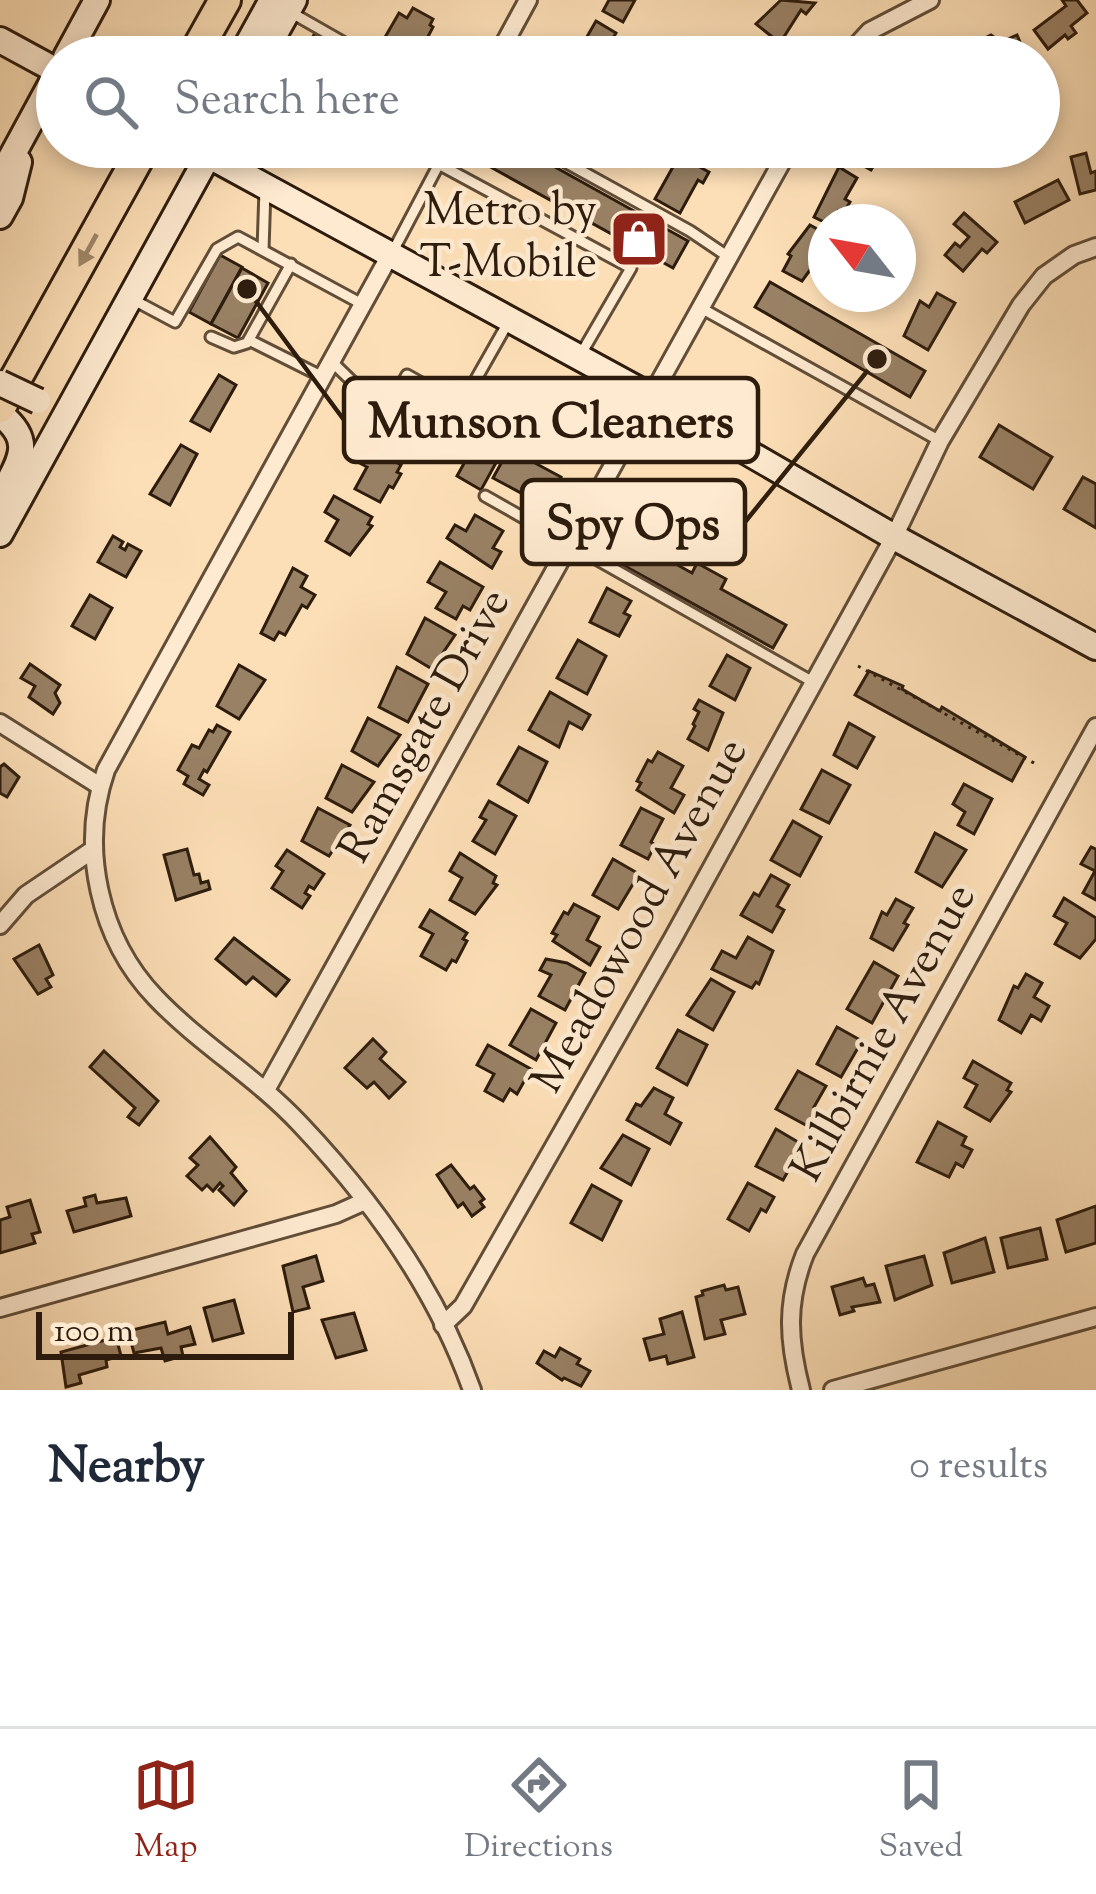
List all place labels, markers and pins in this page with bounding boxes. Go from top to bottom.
place label: Metro by T-Mobile [419,181,597,298]
shop icon: Metro by T-Mobile [608,208,670,270]
callout: Munson Cleaners [344,378,758,462]
callout: Spy Ops [522,480,745,564]

